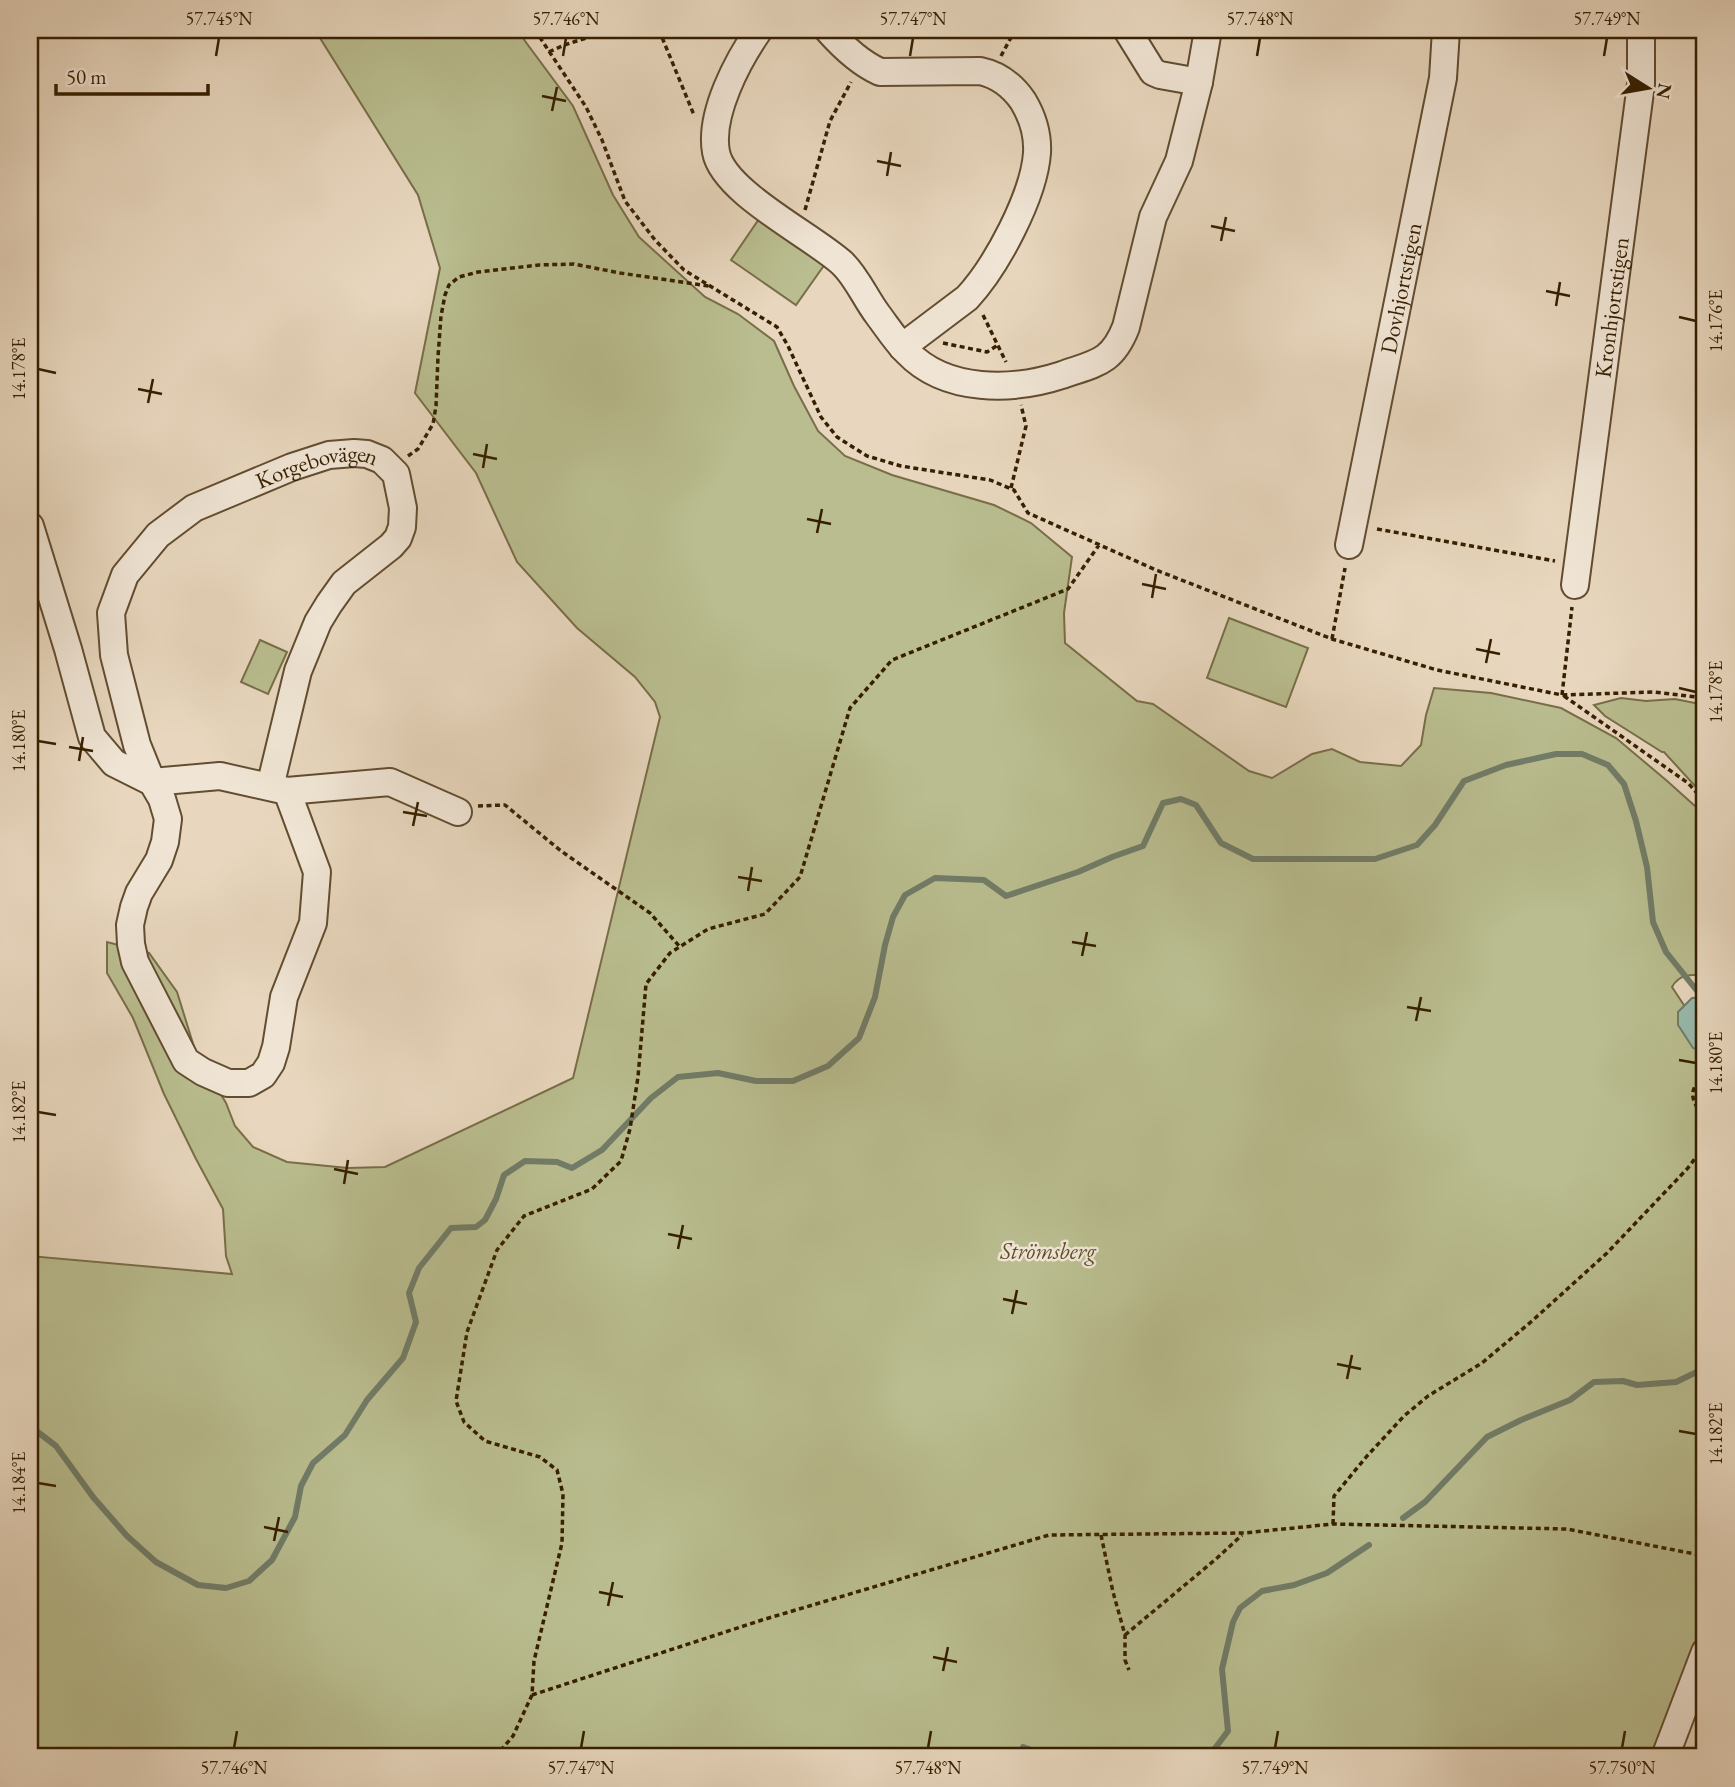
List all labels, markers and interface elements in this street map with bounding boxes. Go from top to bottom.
text: 57.745°N [186,7,253,30]
text: 57.746°N [533,7,600,30]
text: 57.747°N [880,7,947,30]
text: 57.748°N [1227,7,1294,30]
text: 57.749°N [1574,7,1641,30]
scale bar [56,52,208,96]
north arrow [1612,52,1682,122]
text: 50 m [66,63,107,90]
text: N [1650,81,1678,102]
street label: Dovhjortstigen [1373,220,1429,356]
street label: Kronhjortstigen [1587,235,1636,380]
text: 14.176°E [1704,290,1727,352]
text: 14.178°E [7,338,30,400]
street label: Korgebovägen [251,438,383,496]
text: 14.178°E [1704,661,1727,723]
text: 14.180°E [7,710,30,772]
text: 14.180°E [1704,1032,1727,1094]
text: 14.182°E [7,1081,30,1143]
park label: Strömsberg [999,1236,1097,1266]
text: 14.182°E [1704,1403,1727,1465]
text: 14.184°E [7,1452,30,1514]
text: 57.746°N [201,1756,268,1779]
text: 57.747°N [548,1756,615,1779]
text: 57.748°N [895,1756,962,1779]
text: 57.749°N [1242,1756,1309,1779]
text: 57.750°N [1589,1756,1656,1779]

